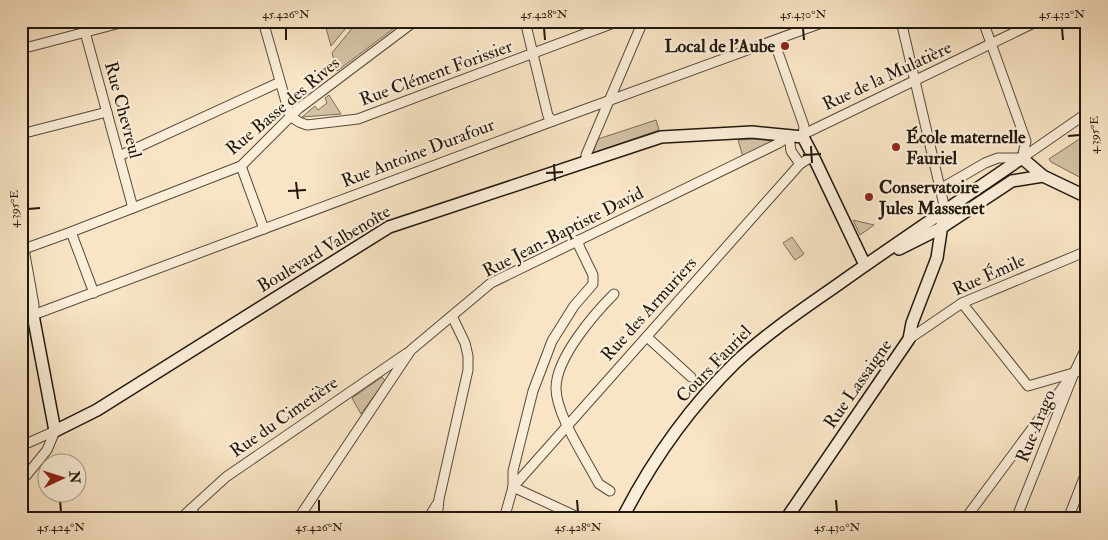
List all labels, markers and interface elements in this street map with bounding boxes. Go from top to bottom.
text: 45.426°N [262,7,310,22]
text: 45.428°N [520,7,568,22]
text: 45.430°N [780,7,826,22]
text: 45.432°N [1039,7,1085,22]
street label: Rue Clément Forissier [356,35,516,111]
place label: Local de l'Aube [664,35,775,58]
street label: Rue de la Mulatière [819,36,956,116]
marker: Local de l'Aube [779,40,791,52]
street label: Rue Basse des Rives [221,52,345,160]
street label: Rue Chevreul [99,59,147,161]
street label: Rue Antoine Durafour [338,113,498,193]
text: 4.395°E [1087,116,1102,154]
place label: École maternelle Fauriel [906,125,1026,170]
marker: École maternelle Fauriel [890,141,902,153]
place label: Conservatoire Jules Massenet [878,176,985,220]
street label: Rue Jean-Baptiste David [479,181,647,283]
text: 4.395°E [7,190,22,228]
marker: Conservatoire Jules Massenet [863,191,875,203]
street label: Boulevard Valbenoîte [253,200,395,298]
street label: Rue Émile [949,249,1029,301]
street label: Rue des Armuriers [596,252,702,366]
street label: Cours Fauriel [671,320,757,408]
street label: Rue Lassaigne [819,334,898,433]
street label: Rue du Cimetière [225,371,343,463]
street label: Rue Arago [1011,386,1061,466]
north arrow [38,452,88,502]
text: N [65,469,83,484]
text: 45.424°N [37,520,85,535]
text: 45.426°N [295,520,343,535]
text: 45.428°N [554,520,602,535]
text: 45.430°N [814,520,860,535]

